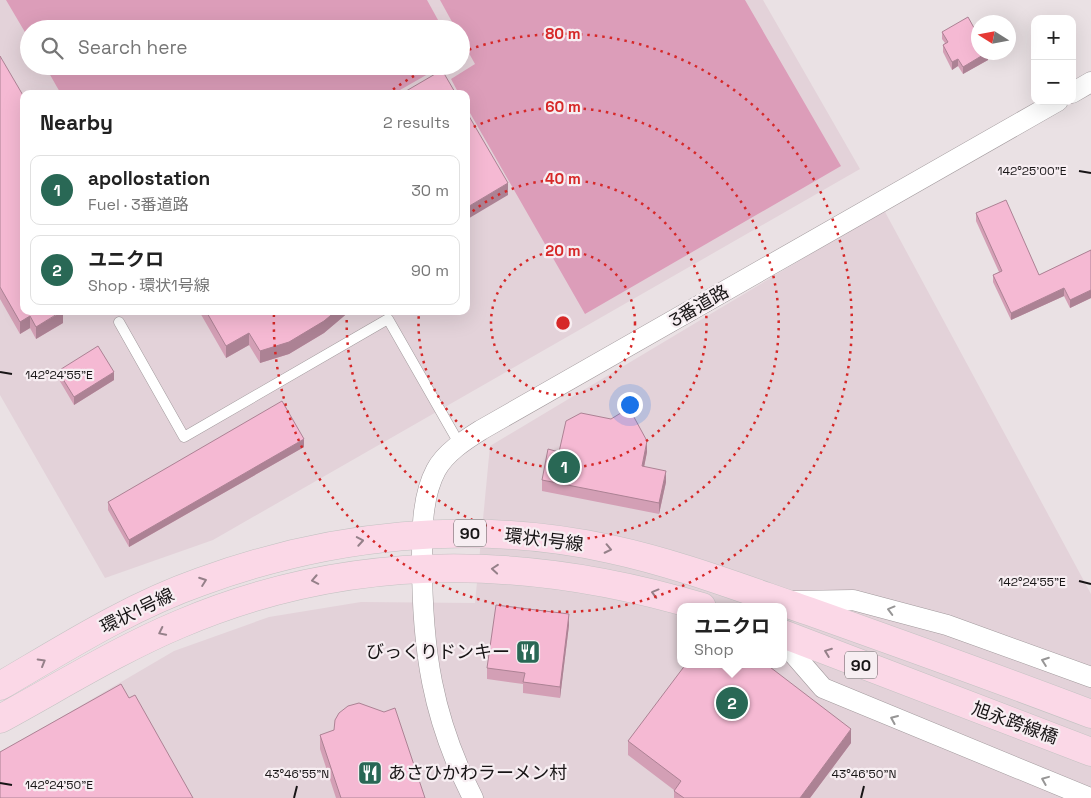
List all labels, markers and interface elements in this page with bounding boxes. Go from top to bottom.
north arrow [971,15,1016,60]
map controls [1031,15,1076,105]
button: + [1031,15,1076,60]
search box [20,20,470,75]
text: 80 m [545,24,581,43]
icon: search [38,34,66,62]
text: Search here [78,35,188,60]
button: − [1031,60,1076,105]
text: 60 m [545,97,581,116]
text: Nearby [40,109,113,136]
text: 2 results [383,112,450,133]
text: 142°25'00"E [997,163,1067,179]
text: apollostation [88,166,210,191]
text: 40 m [545,169,581,188]
text: 1 [53,180,61,201]
text: 30 m [411,180,449,201]
text: Fuel · 3番道路 [88,194,189,215]
text: 20 m [545,241,581,260]
text: ユニクロ [88,247,164,272]
text: 2 [52,260,62,281]
text: 90 m [411,260,449,281]
text: Shop · 環状1号線 [88,275,210,296]
street label: 3番道路 [665,279,733,332]
centre of rings [554,314,572,332]
text: 142°24'55"E [25,367,93,383]
your location [617,392,643,418]
pin: 1 [548,448,580,486]
road number: 90 [454,520,486,546]
street label: 環状1号線 [503,523,585,556]
one-way arrow [356,536,364,546]
one-way arrow [604,543,613,554]
one-way arrow [490,564,498,575]
one-way arrow [311,574,320,585]
text: 142°24'55"E [998,574,1066,590]
one-way arrow [198,577,206,587]
street label: 環状1号線 [96,583,178,638]
one-way arrow [652,589,660,599]
popup [677,603,787,668]
one-way arrow [886,605,895,616]
text: ユニクロ [694,614,770,639]
one-way arrow [158,626,167,637]
restaurant icon: びっくりドンキー [515,639,541,665]
text: Shop [694,639,734,660]
place label: びっくりドンキー [366,640,510,663]
one-way arrow [825,648,833,658]
road number: 90 [845,652,877,678]
one-way arrow [1041,657,1050,667]
one-way arrow [37,658,46,668]
pin: 2 [716,684,748,722]
street label: 旭永跨線橋 [969,696,1061,749]
one-way arrow [890,714,899,725]
restaurant icon: あさひかわラーメン村 [357,760,383,786]
place label: あさひかわラーメン村 [388,761,567,784]
text: 43°46'55"N [265,766,329,782]
text: 43°46'50"N [831,766,897,782]
one-way arrow [1041,776,1050,786]
text: 142°24'50"E [25,777,93,793]

